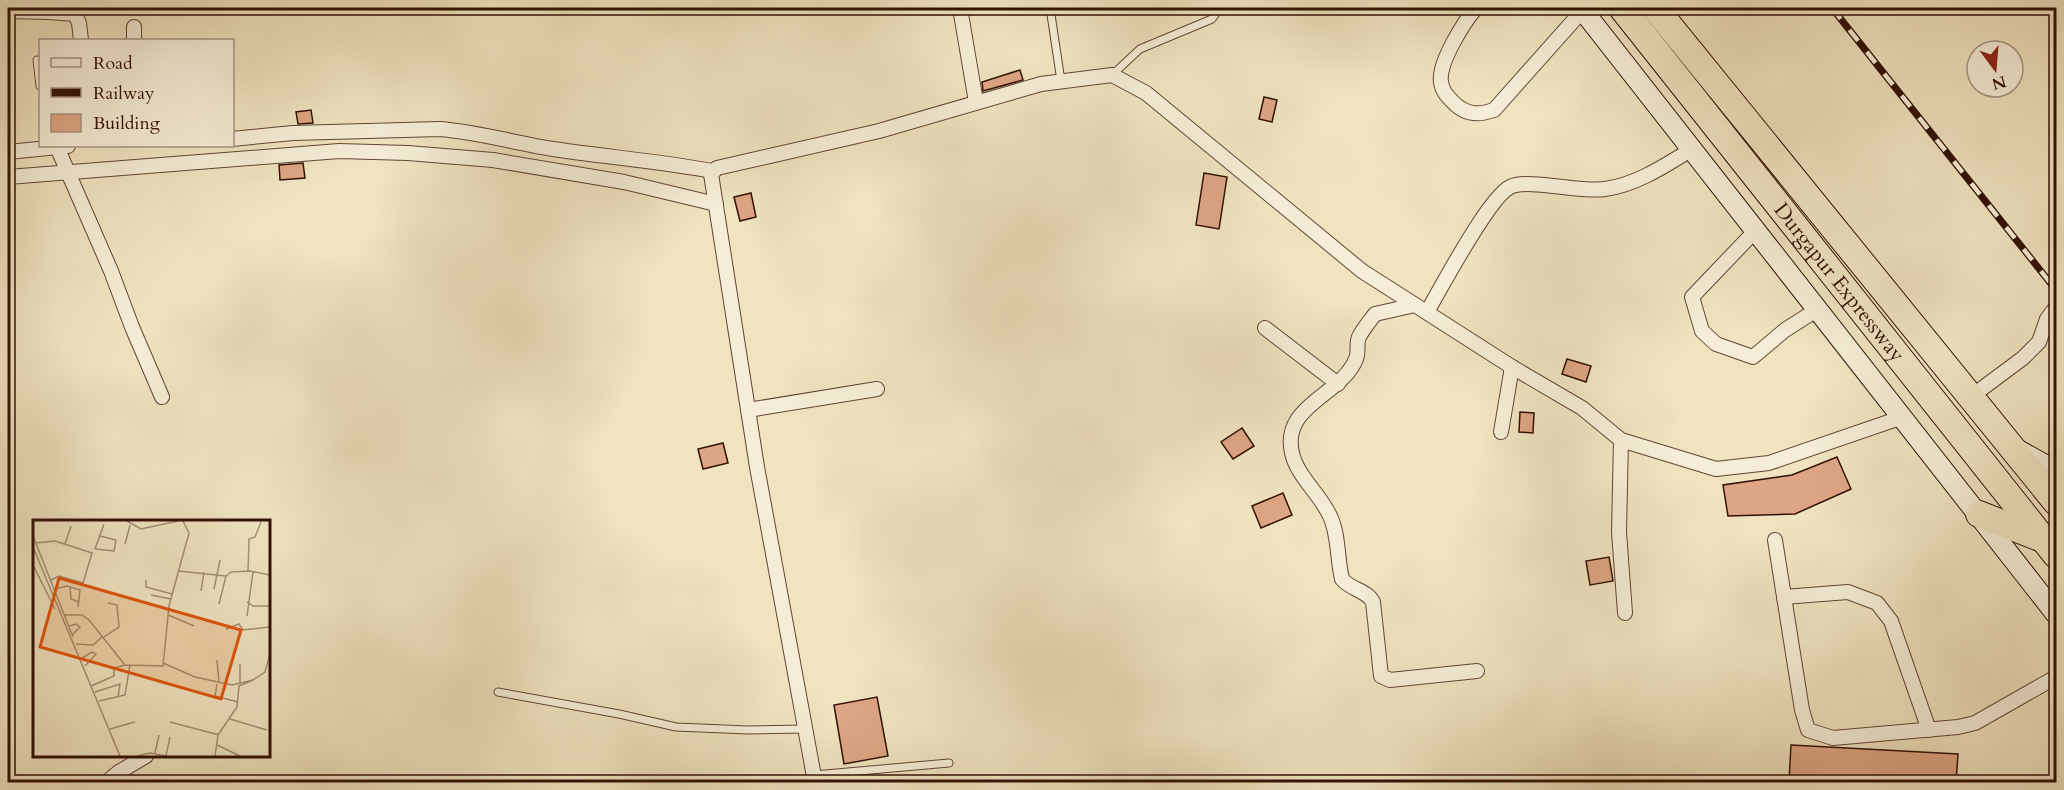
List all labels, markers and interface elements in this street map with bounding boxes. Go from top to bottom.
legend [39,39,234,147]
north arrow [1965,39,2025,99]
text: Road [93,51,133,76]
text: N [1989,70,2009,95]
text: Railway [93,81,155,106]
text: Building [93,111,161,136]
street label: Durgapur Expressway [1767,197,1911,368]
inset map [33,520,270,757]

